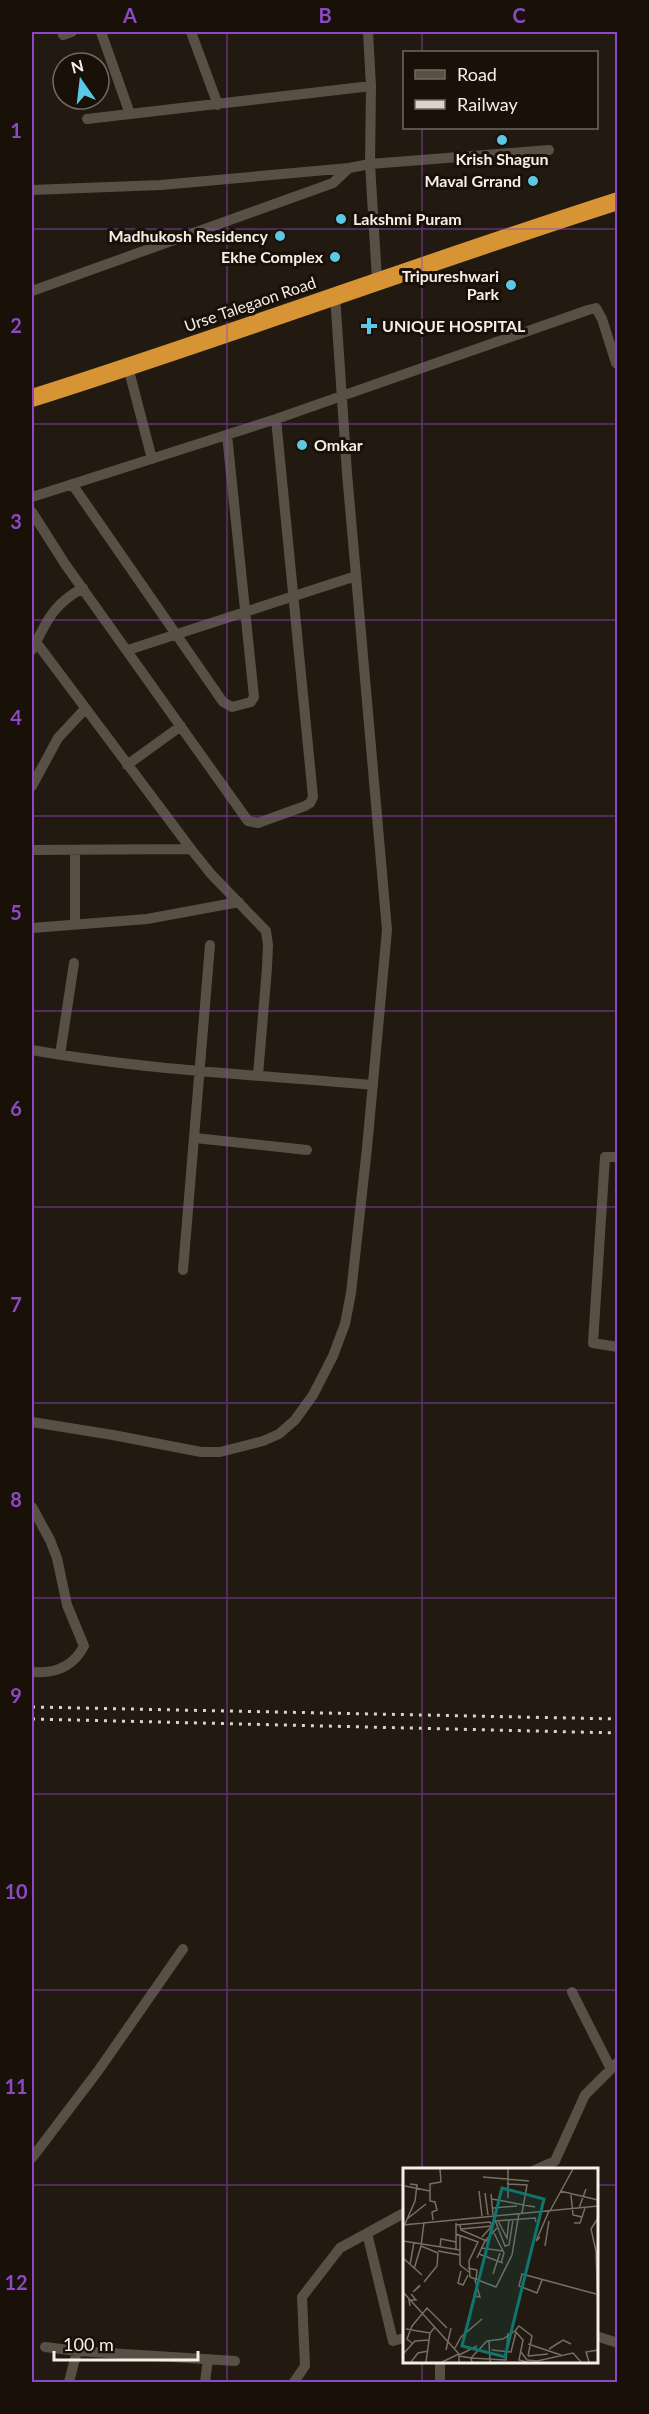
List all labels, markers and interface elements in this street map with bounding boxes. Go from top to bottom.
text: A [122,3,137,27]
text: B [318,3,332,27]
text: C [512,3,526,27]
north arrow [51,51,111,111]
legend [403,51,598,129]
text: N [69,55,86,77]
text: Road [457,63,497,85]
text: Railway [457,93,518,115]
text: 1 [10,118,22,142]
marker: Krish Shagun [495,133,509,147]
place label: Krish Shagun [455,149,549,168]
place label: Maval Grrand [424,171,521,190]
marker: Maval Grrand [526,174,540,188]
place label: Lakshmi Puram [353,209,462,228]
marker: Lakshmi Puram [334,212,348,226]
place label: Madhukosh Residency [108,226,269,245]
marker: Madhukosh Residency [273,229,287,243]
place label: Ekhe Complex [221,247,324,266]
marker: Ekhe Complex [328,250,342,264]
place label: Tripureshwari Park [402,266,499,303]
street label: Urse Talegaon Road [182,272,318,335]
marker: Tripureshwari Park [504,278,518,292]
text: 2 [10,313,22,337]
place label: UNIQUE HOSPITAL [382,316,526,335]
marker: UNIQUE HOSPITAL [360,317,378,335]
place label: Omkar [314,435,363,454]
marker: Omkar [295,438,309,452]
text: 3 [10,509,22,533]
text: 4 [10,705,22,729]
text: 5 [10,900,22,924]
text: 6 [10,1096,22,1120]
text: 7 [10,1292,22,1316]
text: 8 [10,1487,22,1511]
text: 9 [10,1683,22,1707]
text: 10 [4,1879,28,1903]
text: 11 [4,2074,28,2098]
inset map [403,2168,598,2363]
text: 12 [4,2270,28,2294]
scale bar [54,2324,198,2362]
text: 100 m [63,2333,114,2355]

